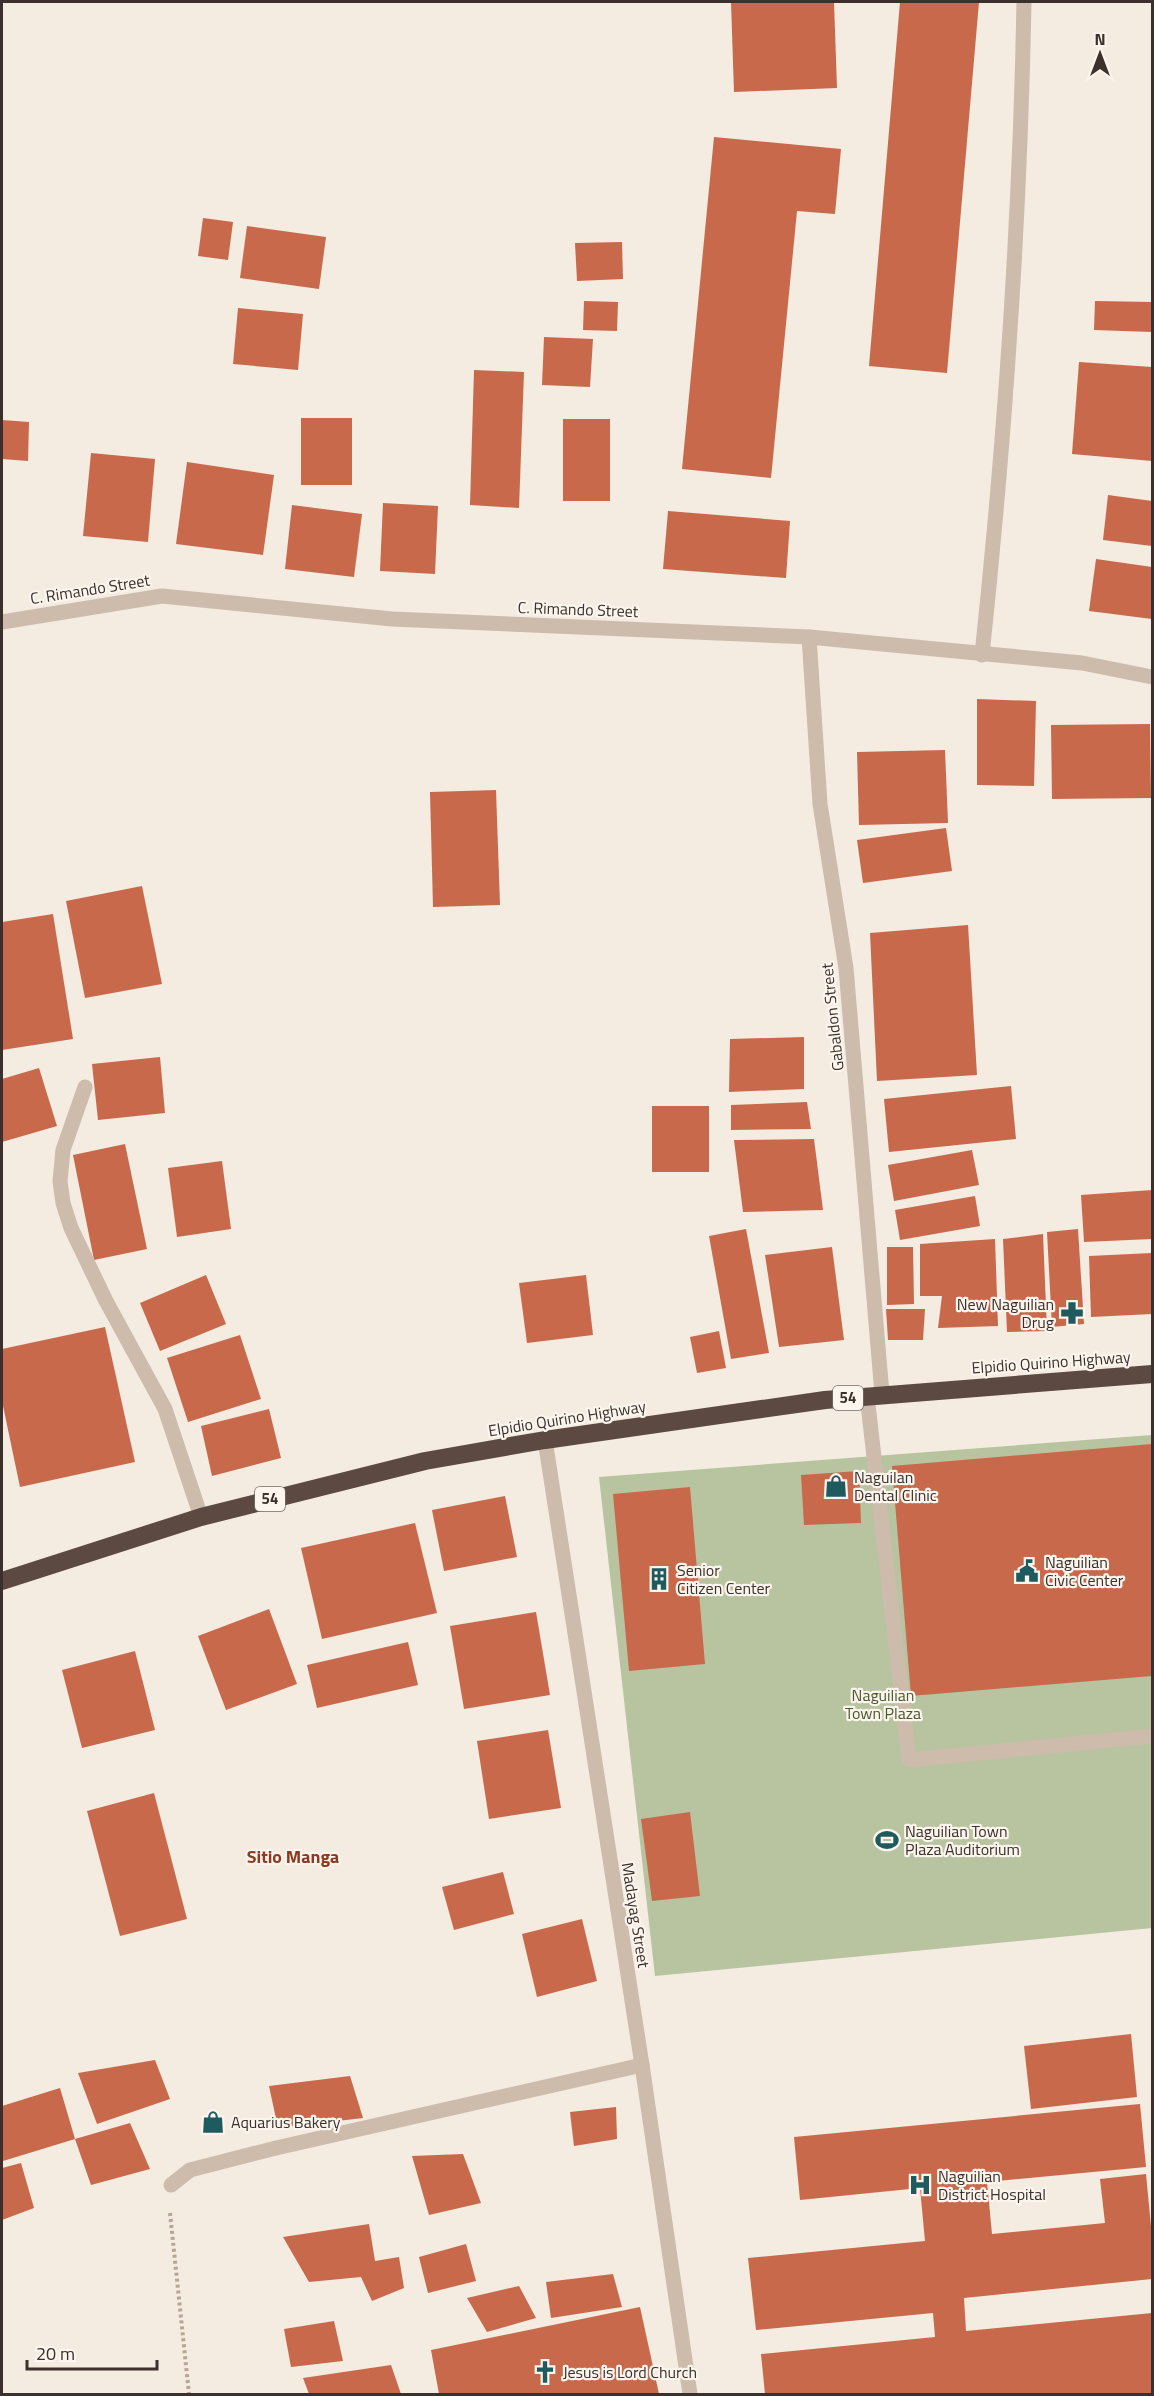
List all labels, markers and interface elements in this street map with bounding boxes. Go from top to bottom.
north arrow [1070,24,1130,84]
text: N [1094,27,1106,51]
street label: C. Rimando Street [29,568,152,610]
street label: C. Rimando Street [517,595,639,623]
street label: Gabaldon Street [814,962,850,1072]
place label: New Naguilian Drug [957,1292,1054,1334]
pharmacy icon: New Naguilian Drug [1059,1300,1085,1326]
street label: Elpidio Quirino Highway [971,1344,1132,1380]
road number: 54 [833,1386,863,1410]
street label: Elpidio Quirino Highway [486,1394,648,1442]
place label: Naguilan Dental Clinic [854,1465,937,1507]
shop icon: Naguilan Dental Clinic [823,1473,849,1499]
road number: 54 [255,1487,285,1511]
place label: Naguilian Civic Center [1045,1550,1124,1592]
place label: Senior Citizen Center [677,1558,771,1600]
public building icon: Naguilian Civic Center [1014,1558,1040,1584]
building icon: Senior Citizen Center [646,1566,672,1592]
park label: Naguilian Town Plaza [845,1683,921,1725]
place label: Naguilian Town Plaza Auditorium [905,1819,1020,1861]
sports icon: Naguilian Town Plaza Auditorium [874,1827,900,1853]
district label: Sitio Manga [247,1843,339,1870]
street label: Madayag Street [616,1861,656,1970]
shop icon: Aquarius Bakery [200,2109,226,2135]
place label: Aquarius Bakery [231,2110,341,2134]
place label: Naguilian District Hospital [938,2164,1046,2206]
hospital icon: Naguilian District Hospital [907,2172,933,2198]
scale bar [27,2333,158,2371]
text: 20 m [36,2340,75,2367]
church icon: Jesus is Lord Church [532,2359,558,2385]
place label: Jesus is Lord Church [563,2360,697,2384]

